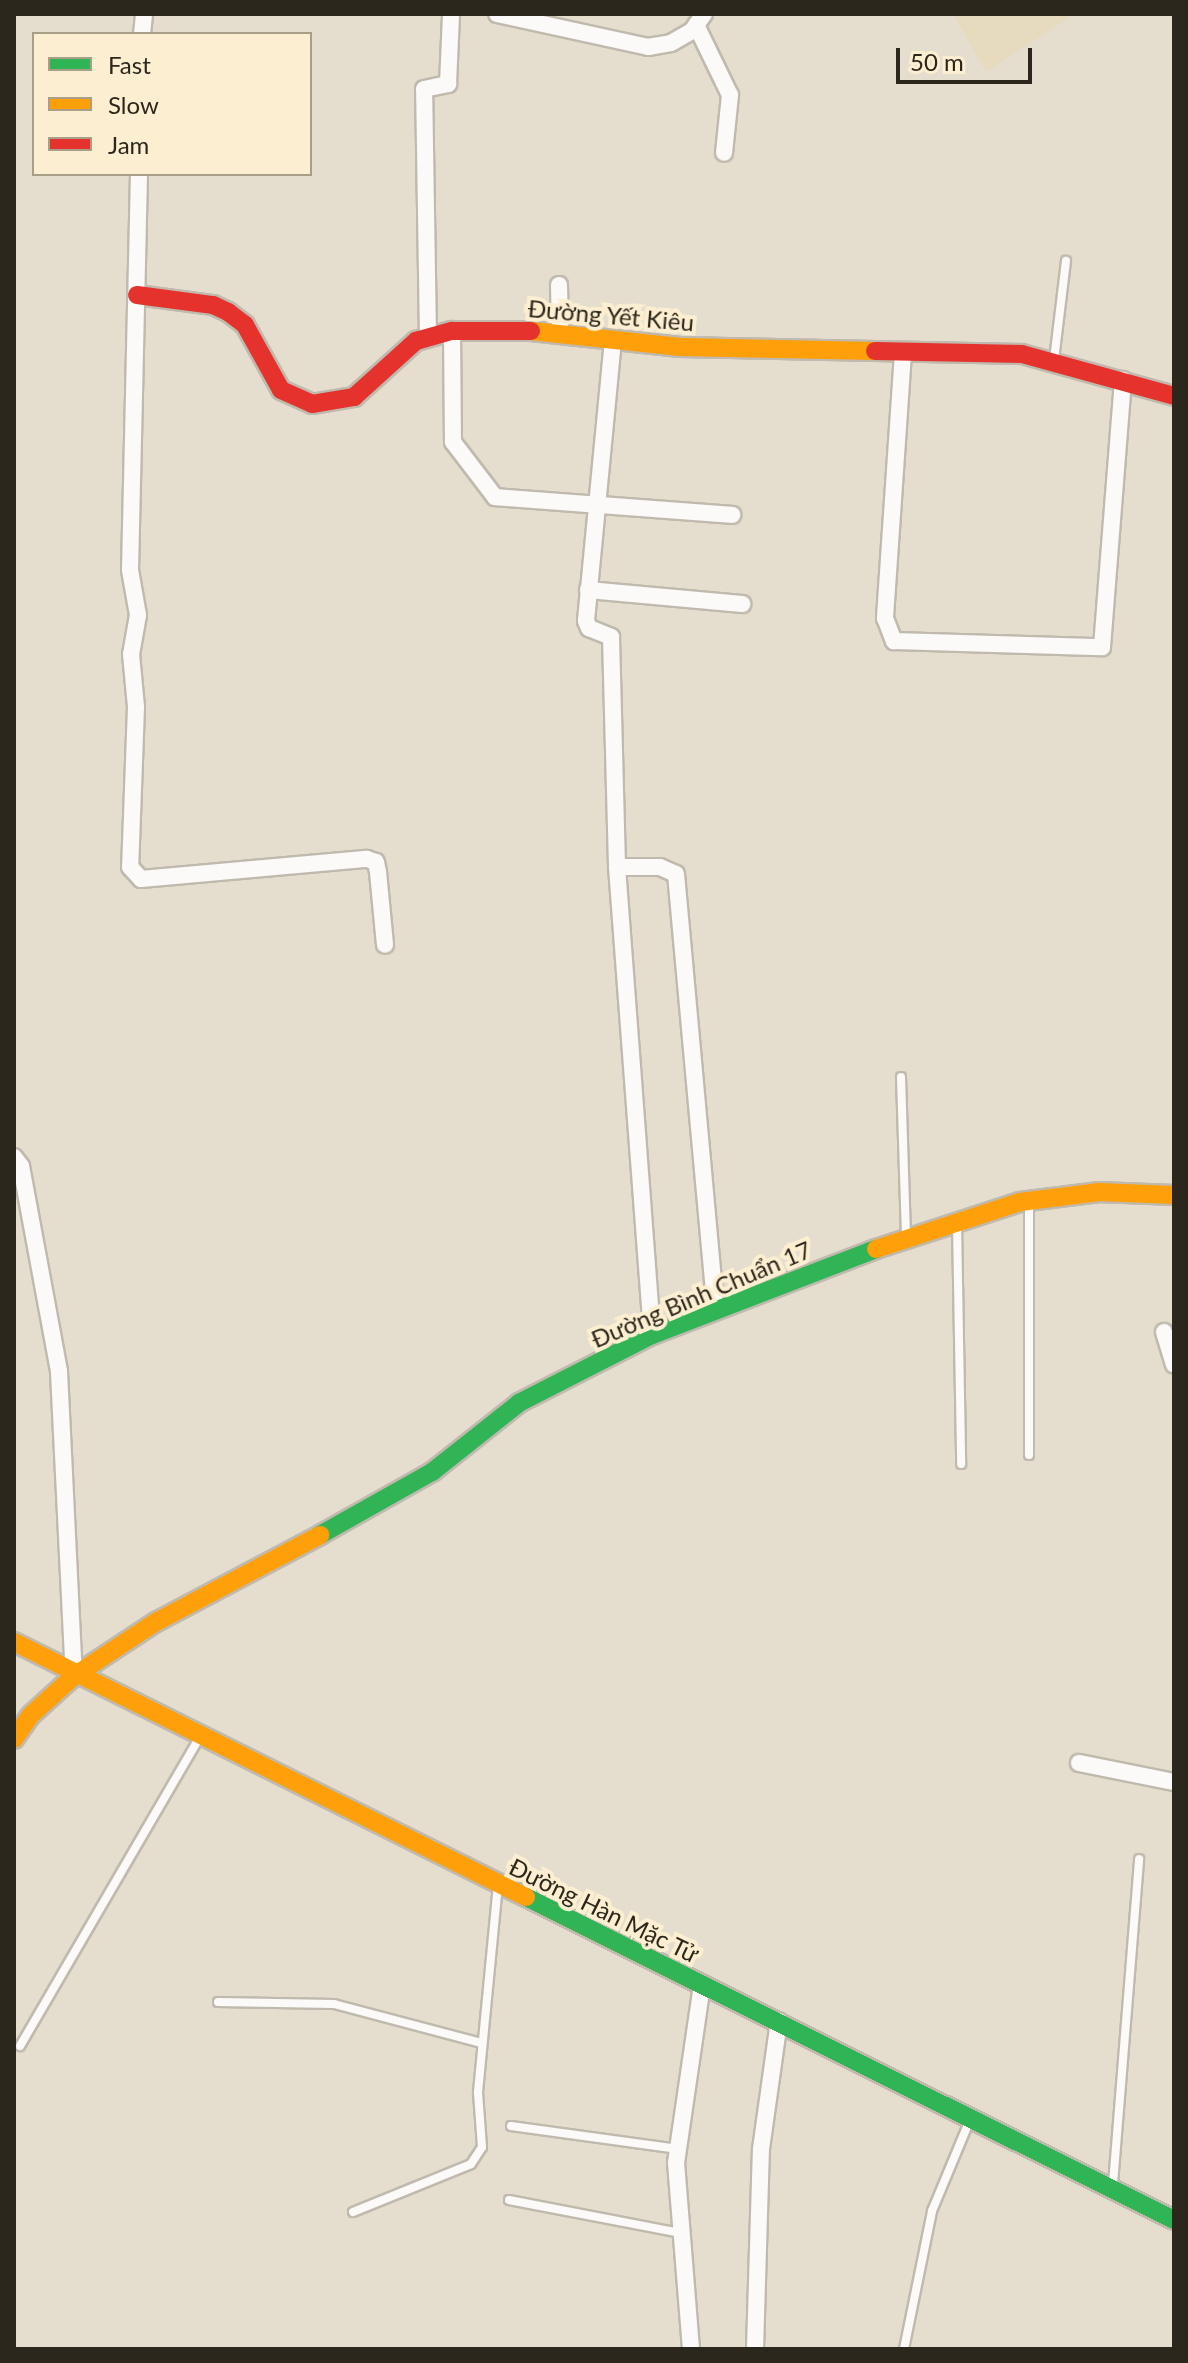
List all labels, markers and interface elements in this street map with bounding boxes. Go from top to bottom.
legend [32,32,312,176]
scale bar [900,32,1036,82]
text: 50 m [910,47,964,76]
text: Fast [108,50,151,79]
text: Slow [108,90,159,119]
text: Jam [108,130,149,159]
street label: Đường Yết Kiêu [526,293,696,337]
street label: Đường Bình Chuẩn 17 [587,1235,815,1353]
street label: Đường Hàn Mặc Tử [504,1852,704,1968]

